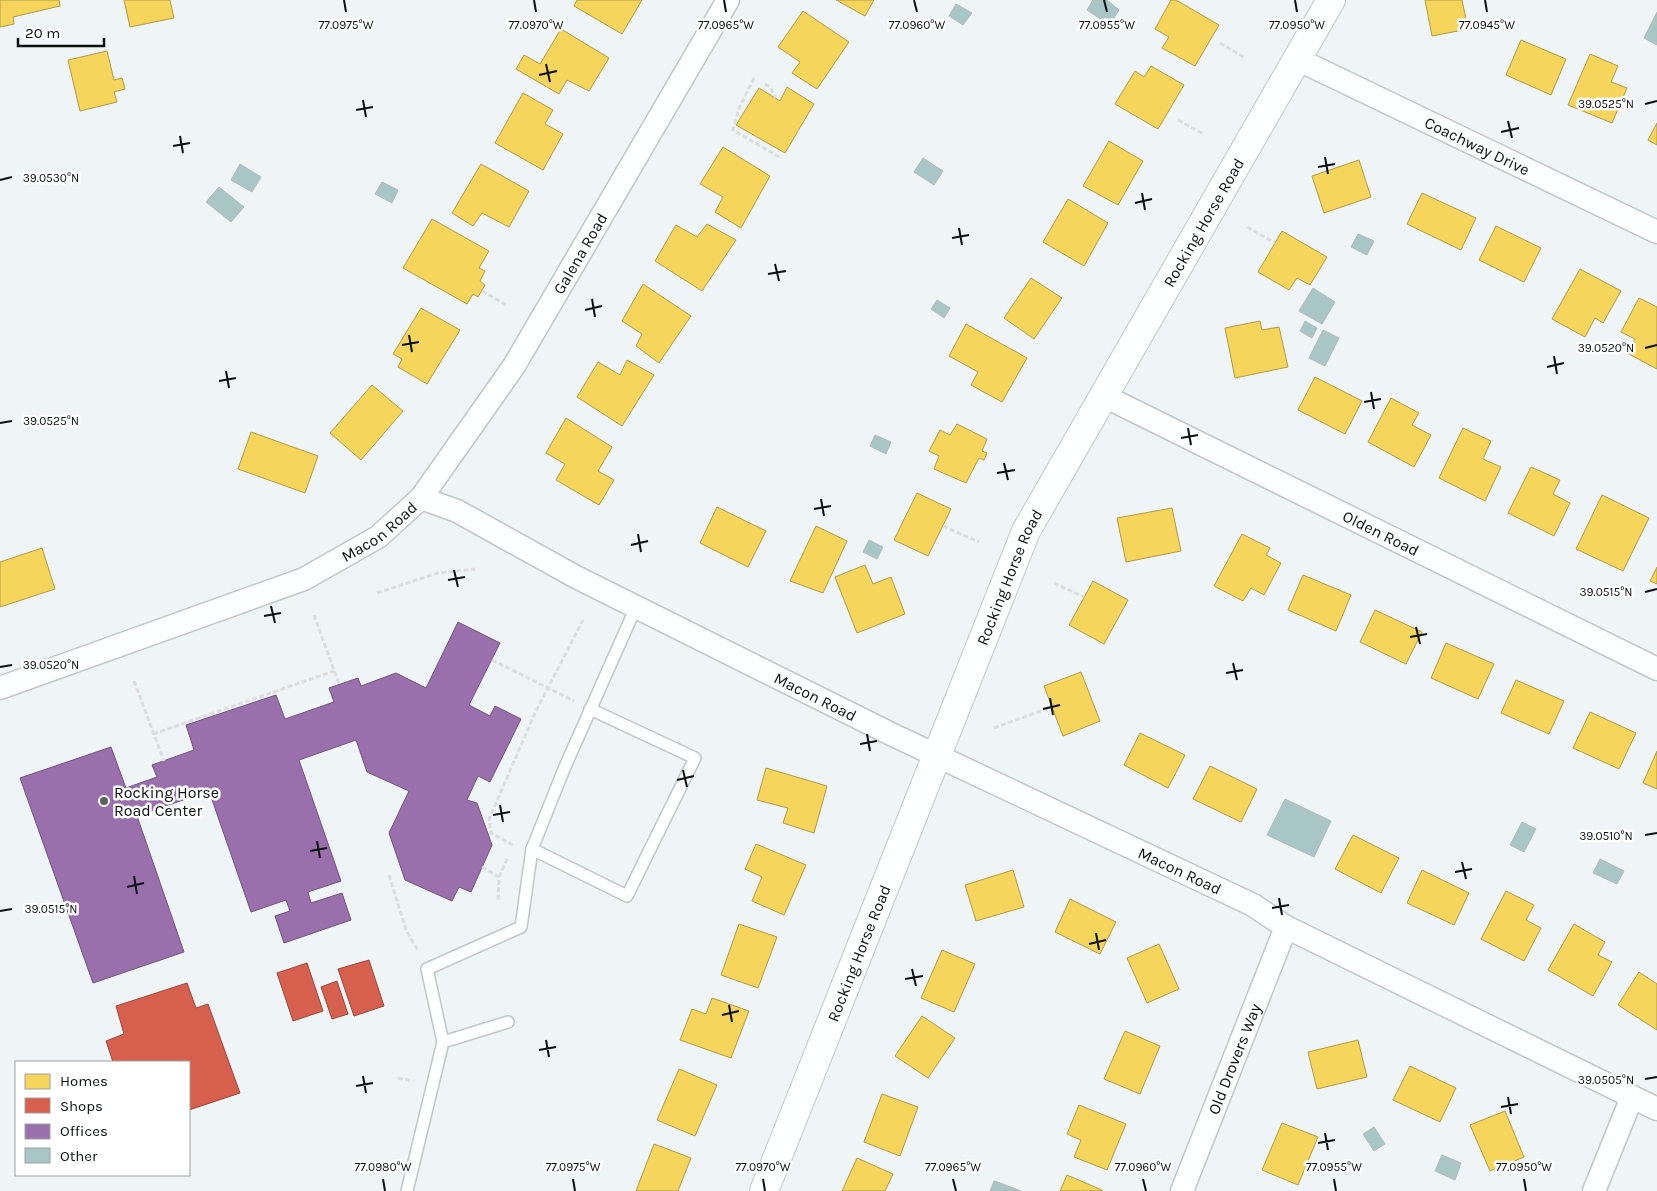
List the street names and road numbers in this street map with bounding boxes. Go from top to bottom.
street label: Coachway Drive [1421,113,1533,179]
street label: Rocking Horse Road [1159,155,1248,291]
street label: Galena Road [549,210,611,298]
street label: Macon Road [338,498,421,566]
street label: Rocking Horse Road [973,506,1047,648]
street label: Olden Road [1340,506,1422,560]
street label: Macon Road [771,668,860,725]
street label: Macon Road [1135,843,1224,899]
street label: Rocking Horse Road [823,882,895,1024]
street label: Old Drovers Way [1204,1000,1265,1117]

